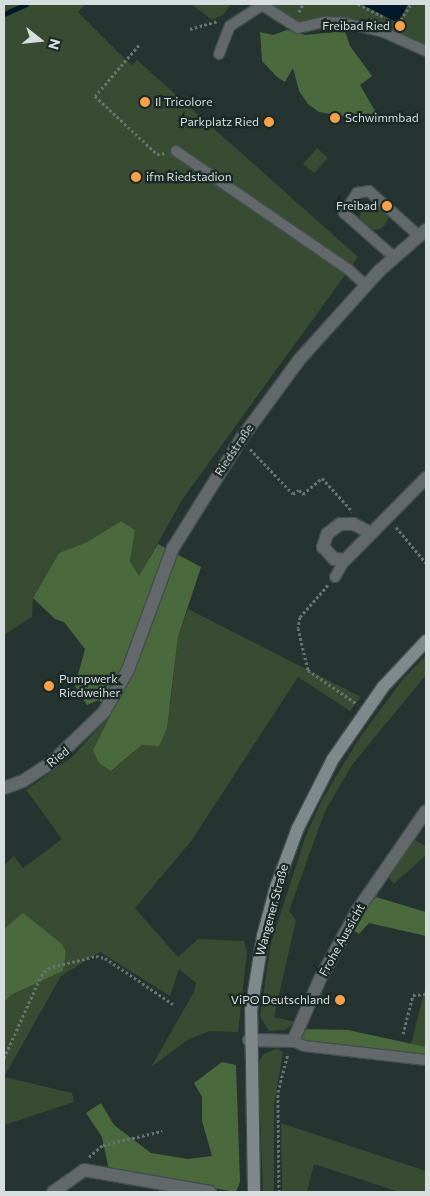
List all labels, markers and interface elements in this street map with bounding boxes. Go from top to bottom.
north arrow [15,15,65,65]
place label: Freibad Ried [322,19,390,33]
marker: Freibad Ried [394,20,406,32]
text: N [45,37,65,52]
place label: Il Tricolore [155,95,213,109]
marker: Il Tricolore [139,96,151,108]
place label: Schwimmbad [345,111,419,125]
marker: Schwimmbad [329,112,341,124]
place label: Parkplatz Ried [180,115,259,129]
marker: Parkplatz Ried [263,116,275,128]
place label: ifm Riedstadion [146,170,232,184]
marker: ifm Riedstadion [130,171,142,183]
place label: Freibad [336,199,377,213]
marker: Freibad [381,200,393,212]
street label: Riedstraße [211,421,257,479]
place label: Pumpwerk Riedweiher [59,672,120,700]
marker: Pumpwerk Riedweiher [43,680,55,692]
street label: Ried [44,744,72,770]
street label: Wangener Straße [253,863,291,957]
street label: Frohe Aussicht [316,901,368,979]
place label: ViPO Deutschland [231,993,330,1007]
marker: ViPO Deutschland [334,994,346,1006]

